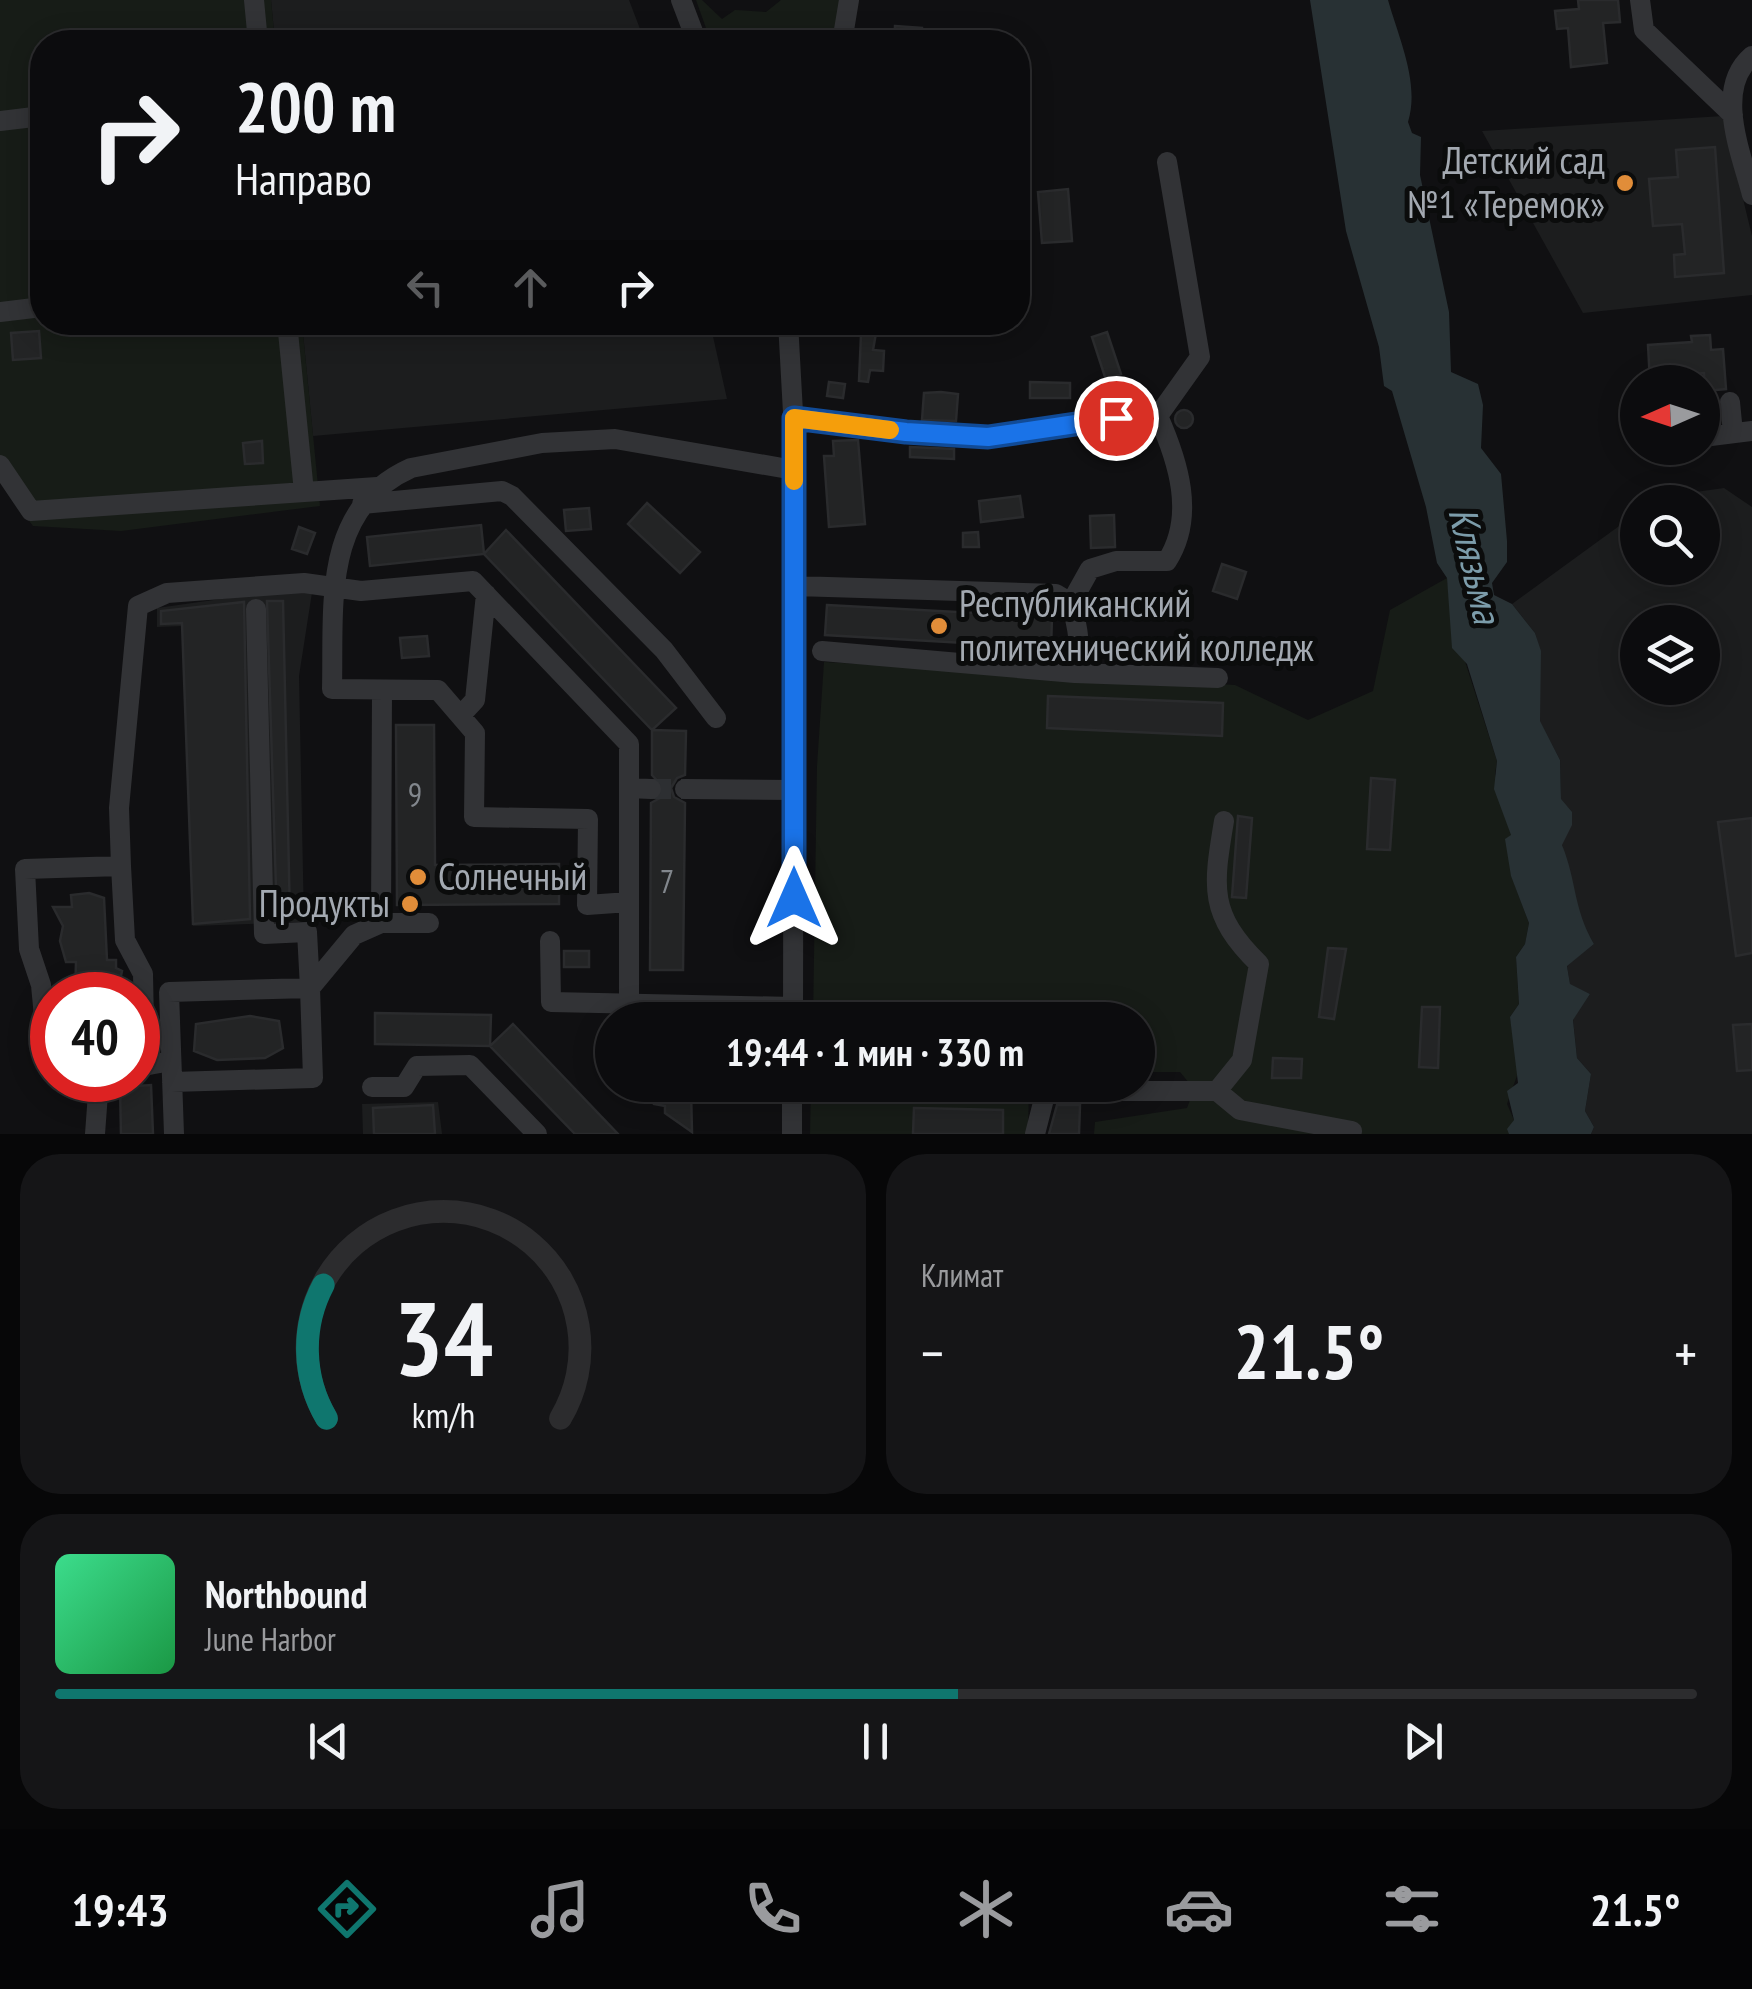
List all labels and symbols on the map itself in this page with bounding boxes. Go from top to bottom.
place label: Детский сад №1 «Теремок» [1407,135,1605,228]
marker: Детский сад №1 «Теремок» [1614,172,1636,194]
north arrow [1620,365,1720,465]
pin [1074,376,1159,461]
water label: Клязьма [1437,502,1515,630]
place label: Республиканский политехнический колледж [959,578,1314,671]
marker: Республиканский политехнический колледж [928,615,950,637]
house number: 9 [408,773,422,815]
position arrow [742,846,846,950]
place label: Солнечный [438,851,587,900]
house number: 7 [660,860,674,902]
marker: Солнечный [407,866,429,888]
place label: Продукты [259,878,390,927]
marker: Продукты [399,893,421,915]
speed limit sign: 40 [30,972,160,1102]

